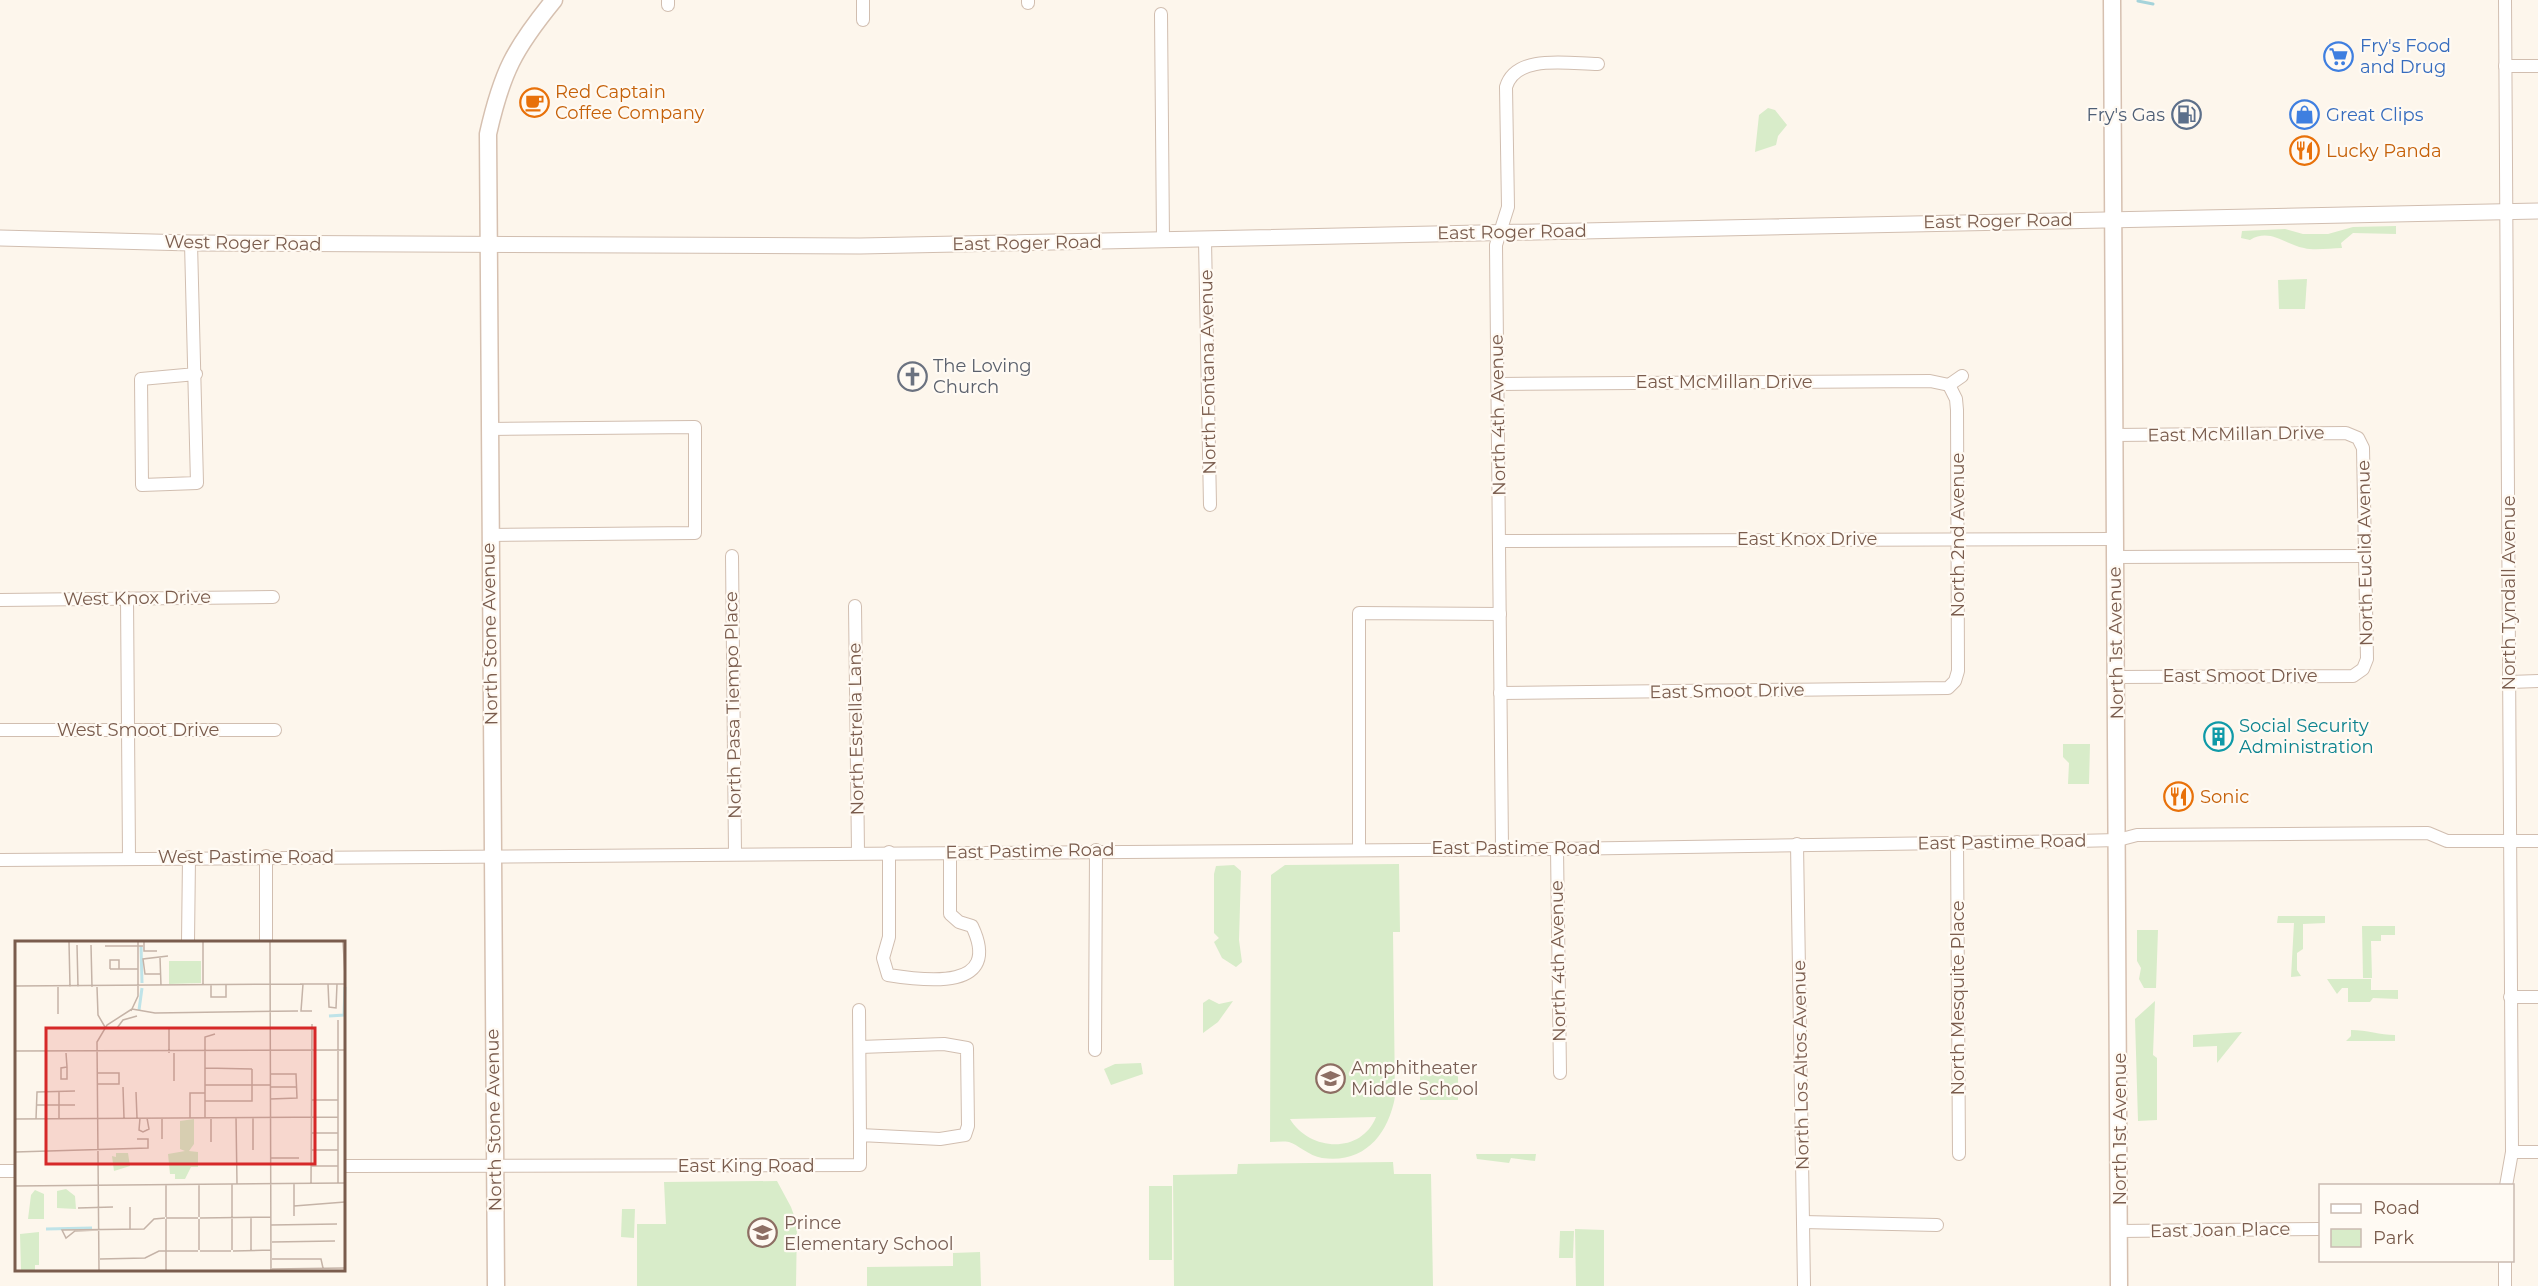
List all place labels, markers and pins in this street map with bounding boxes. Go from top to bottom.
place label: Fry's Food and Drug [2360,35,2451,78]
supermarket icon: Fry's Food and Drug [2323,40,2355,72]
place label: Red Captain Coffee Company [555,81,705,124]
cafe icon: Red Captain Coffee Company [518,86,550,118]
fuel station icon: Fry's Gas [2170,99,2202,131]
shop icon: Great Clips [2289,99,2321,131]
place label: Fry's Gas [2086,104,2165,126]
place label: Great Clips [2326,104,2424,126]
restaurant icon: Lucky Panda [2289,135,2321,167]
place label: Lucky Panda [2326,140,2442,162]
place label: The Loving Church [933,355,1032,398]
church icon: The Loving Church [896,360,928,392]
place label: Social Security Administration [2239,715,2374,758]
building icon: Social Security Administration [2202,720,2234,752]
restaurant icon: Sonic [2163,781,2195,813]
place label: Sonic [2200,786,2250,808]
place label: Amphitheater Middle School [1351,1057,1479,1100]
school or university icon: Amphitheater Middle School [1314,1062,1346,1094]
place label: Prince Elementary School [784,1212,954,1255]
school or university icon: Prince Elementary School [747,1217,779,1249]

